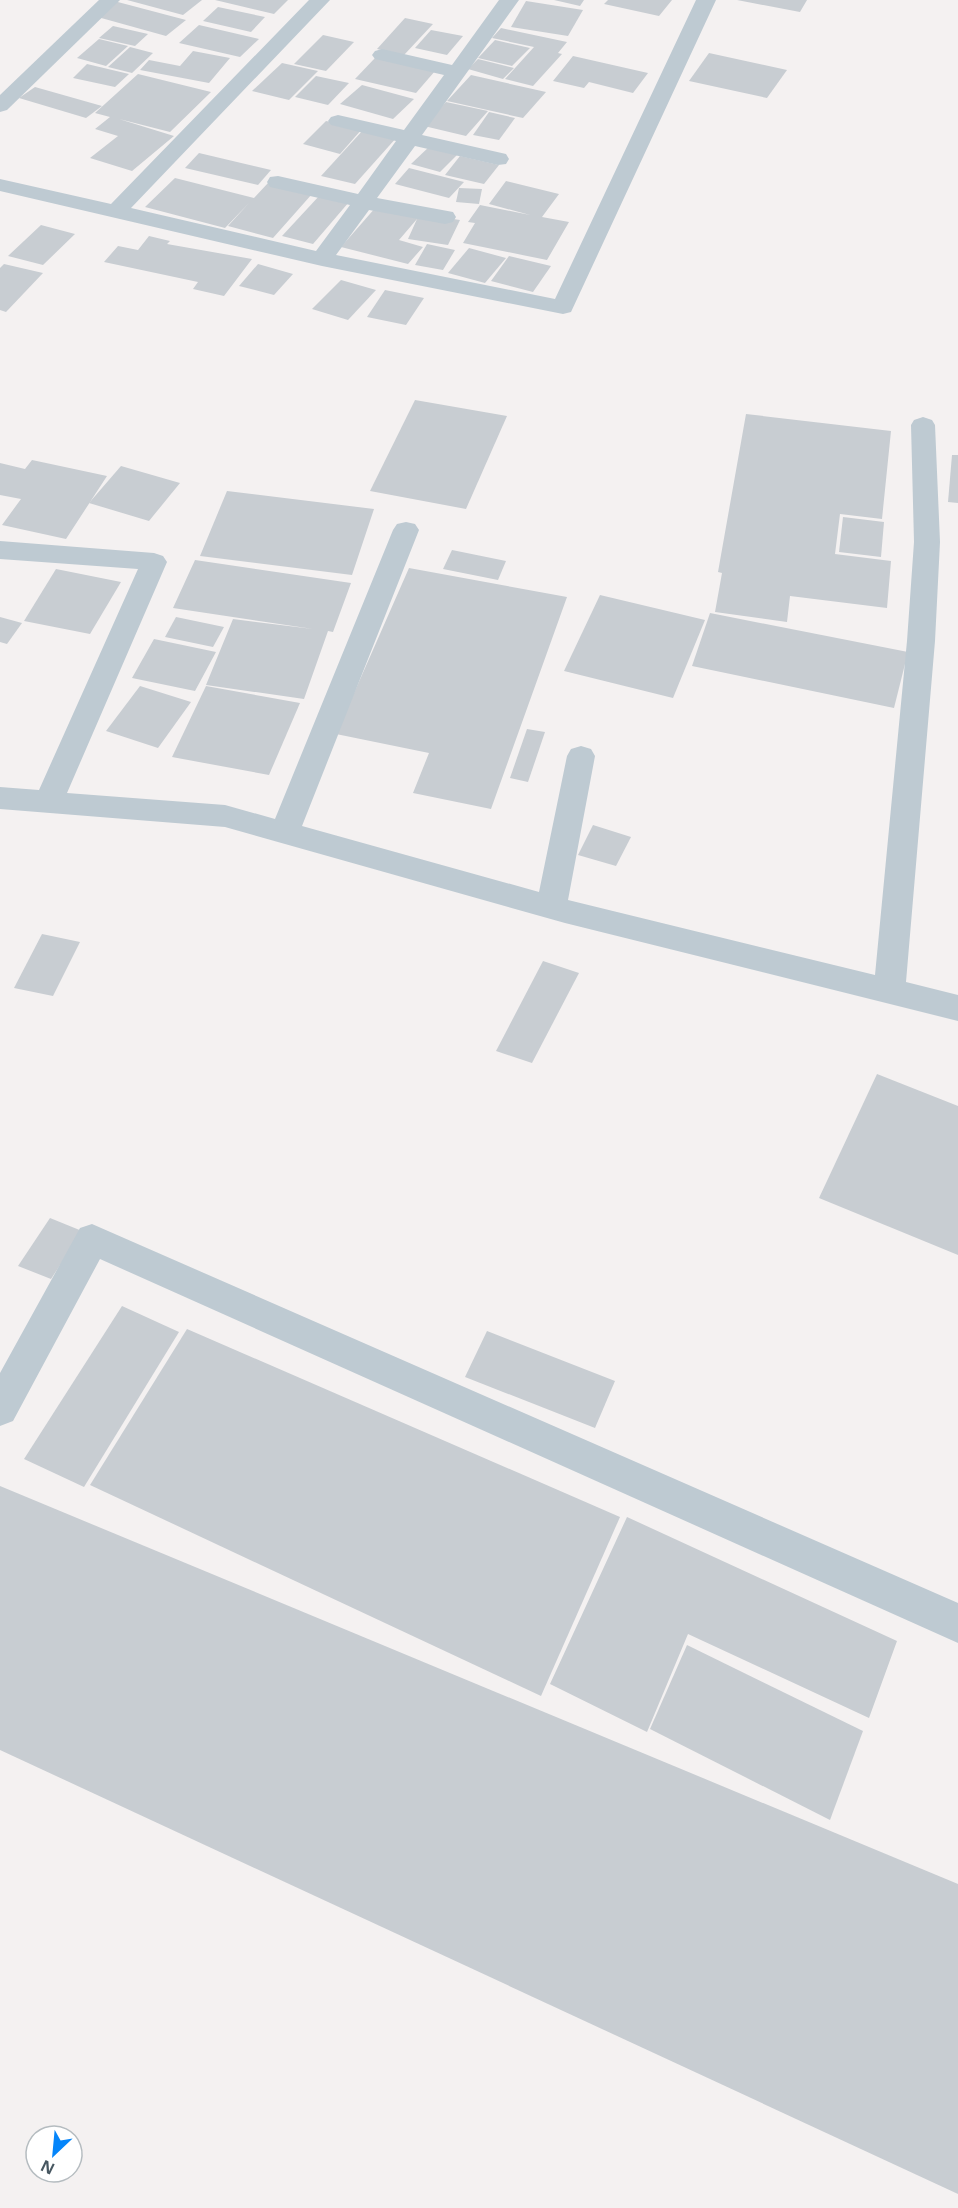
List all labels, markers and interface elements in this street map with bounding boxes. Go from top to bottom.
north arrow [24,2124,84,2184]
text: N [37,2155,58,2180]

